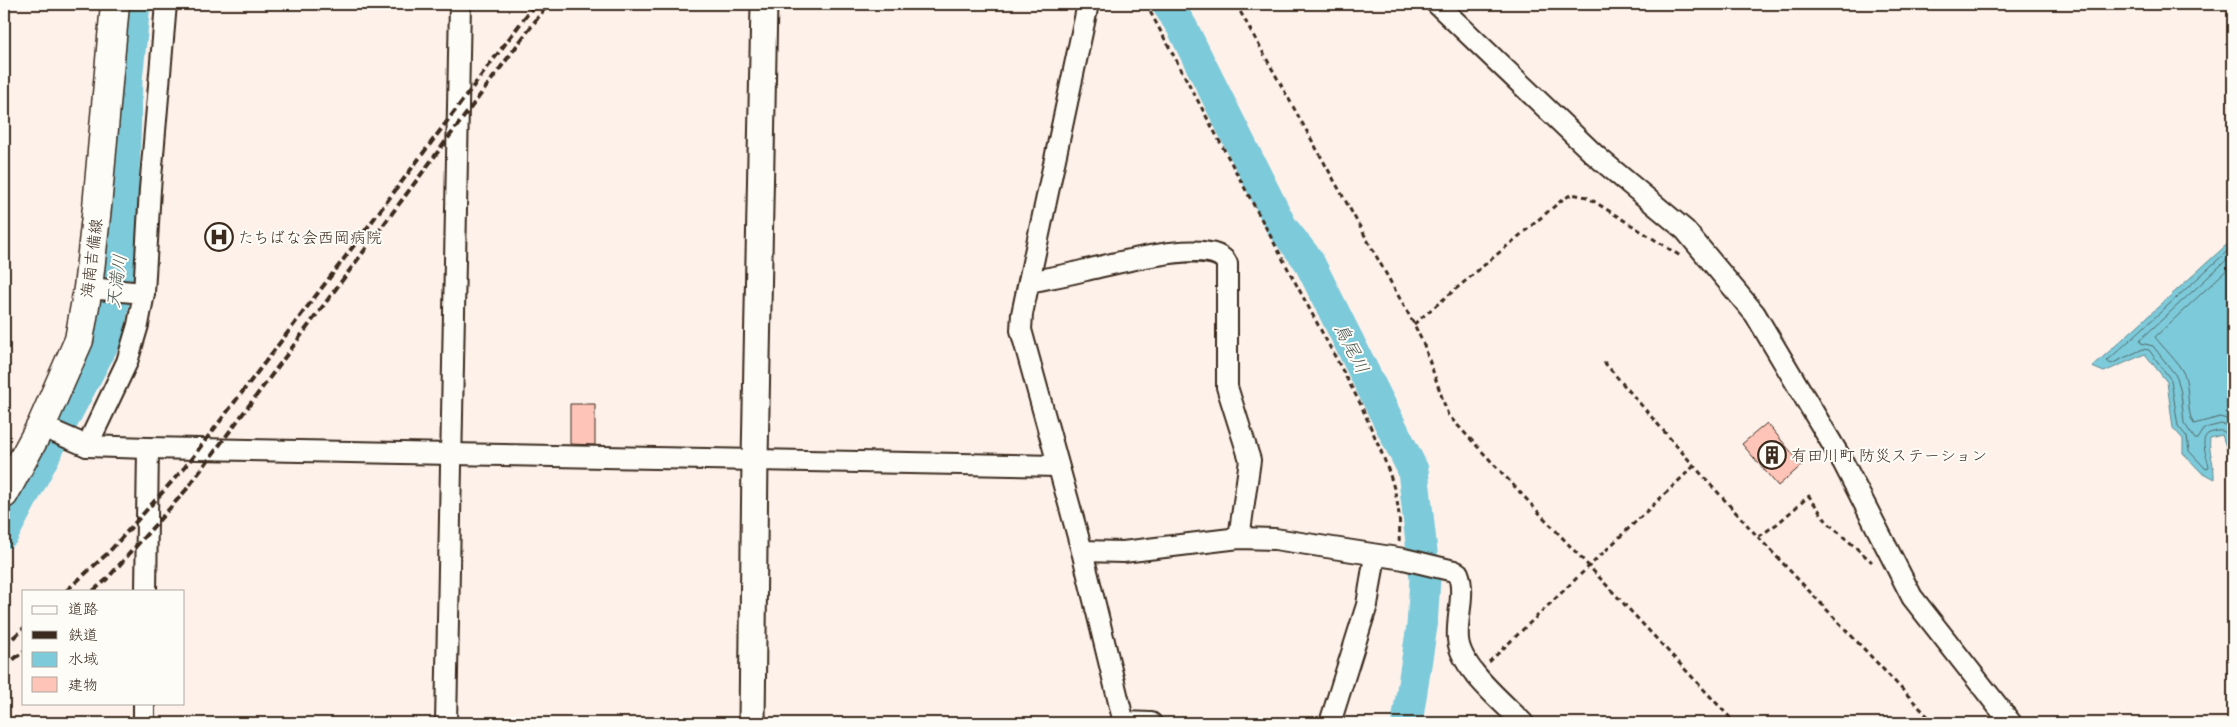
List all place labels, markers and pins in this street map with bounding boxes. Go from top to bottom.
hospital icon: たちばな会西岡病院 [204,222,234,252]
place label: たちばな会西岡病院 [238,226,382,248]
building icon: 有田川町 防災ステーション [1757,440,1787,470]
place label: 有田川町 防災ステーション [1791,444,1987,466]

